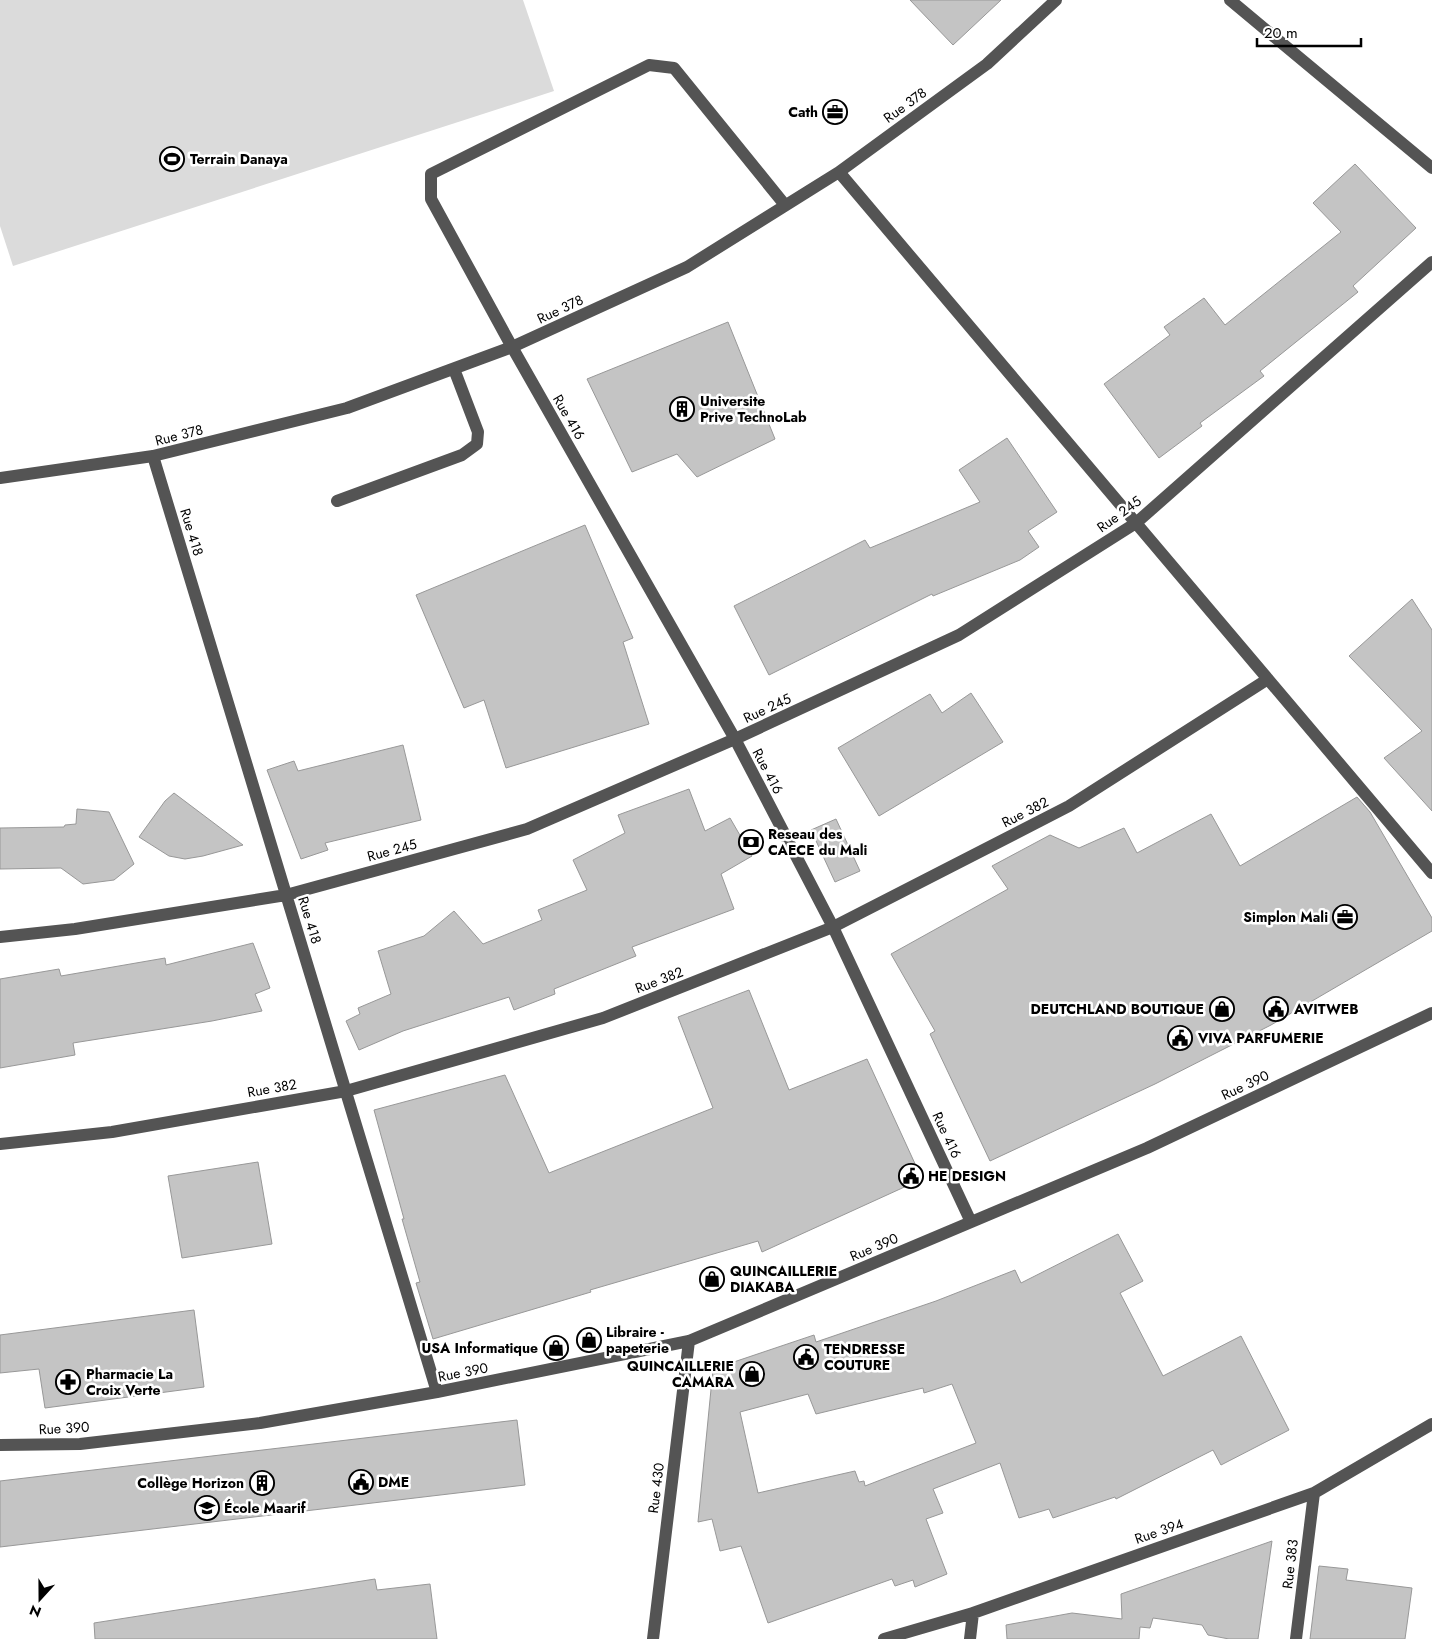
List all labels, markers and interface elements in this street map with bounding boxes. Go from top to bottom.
scale bar [1257,15,1361,47]
text: 20 m [1264,22,1298,44]
street label: Rue 378 [879,82,931,128]
office icon: Cath [822,99,848,125]
place label: Cath [788,102,818,122]
sports icon: Terrain Danaya [159,146,185,172]
place label: Terrain Danaya [190,149,288,169]
street label: Rue 378 [534,290,586,328]
street label: Rue 416 [548,391,590,443]
place label: Universite Prive TechnoLab [700,391,807,427]
building icon: Universite Prive TechnoLab [669,396,695,422]
street label: Rue 378 [153,419,205,451]
street label: Rue 245 [1093,491,1145,537]
street label: Rue 418 [175,506,209,558]
street label: Rue 245 [740,688,794,728]
street label: Rue 416 [748,745,788,797]
street label: Rue 382 [998,792,1052,832]
place label: Reseau des CAECE du Mali [768,824,867,860]
bank icon: Reseau des CAECE du Mali [738,829,764,855]
street label: Rue 245 [365,834,419,866]
street label: Rue 418 [293,894,327,946]
office icon: Simplon Mali [1332,904,1358,930]
place label: Simplon Mali [1243,907,1328,927]
street label: Rue 382 [632,962,686,998]
shop icon: DEUTCHLAND BOUTIQUE [1209,996,1235,1022]
public building icon: AVITWEB [1263,996,1289,1022]
place label: DEUTCHLAND BOUTIQUE [1031,999,1204,1019]
place label: AVITWEB [1293,999,1359,1019]
public building icon: VIVA PARFUMERIE [1167,1025,1193,1051]
place label: VIVA PARFUMERIE [1197,1028,1324,1048]
street label: Rue 390 [1218,1065,1272,1105]
street label: Rue 382 [246,1074,298,1102]
street label: Rue 416 [928,1109,966,1161]
public building icon: HE DESIGN [898,1163,924,1189]
place label: HE DESIGN [928,1166,1006,1186]
street label: Rue 390 [847,1228,901,1266]
place label: QUINCAILLERIE DIAKABA [730,1261,837,1297]
shop icon: QUINCAILLERIE DIAKABA [699,1266,725,1292]
place label: Libraire - papeterie [606,1322,669,1358]
shop icon: Libraire - papeterie [576,1327,602,1353]
shop icon: USA Informatique [543,1335,569,1361]
place label: USA Informatique [422,1338,538,1358]
place label: TENDRESSE COUTURE [824,1339,905,1375]
public building icon: TENDRESSE COUTURE [793,1344,819,1370]
place label: QUINCAILLERIE CAMARA [627,1356,735,1392]
street label: Rue 390 [436,1357,490,1387]
shop icon: QUINCAILLERIE CAMARA [739,1361,765,1387]
place label: Pharmacie La Croix Verte [86,1364,173,1400]
pharmacy icon: Pharmacie La Croix Verte [55,1369,81,1395]
street label: Rue 390 [38,1417,90,1439]
street label: Rue 430 [643,1462,669,1514]
public building icon: DME [348,1469,374,1495]
building icon: Collège Horizon [249,1470,275,1496]
place label: DME [378,1472,409,1492]
place label: Collège Horizon [137,1473,244,1493]
school or university icon: École Maarif [194,1495,220,1521]
place label: École Maarif [224,1498,307,1518]
street label: Rue 394 [1132,1513,1186,1549]
street label: Rue 383 [1277,1538,1303,1590]
north arrow [15,1574,65,1624]
text: N [27,1600,44,1622]

